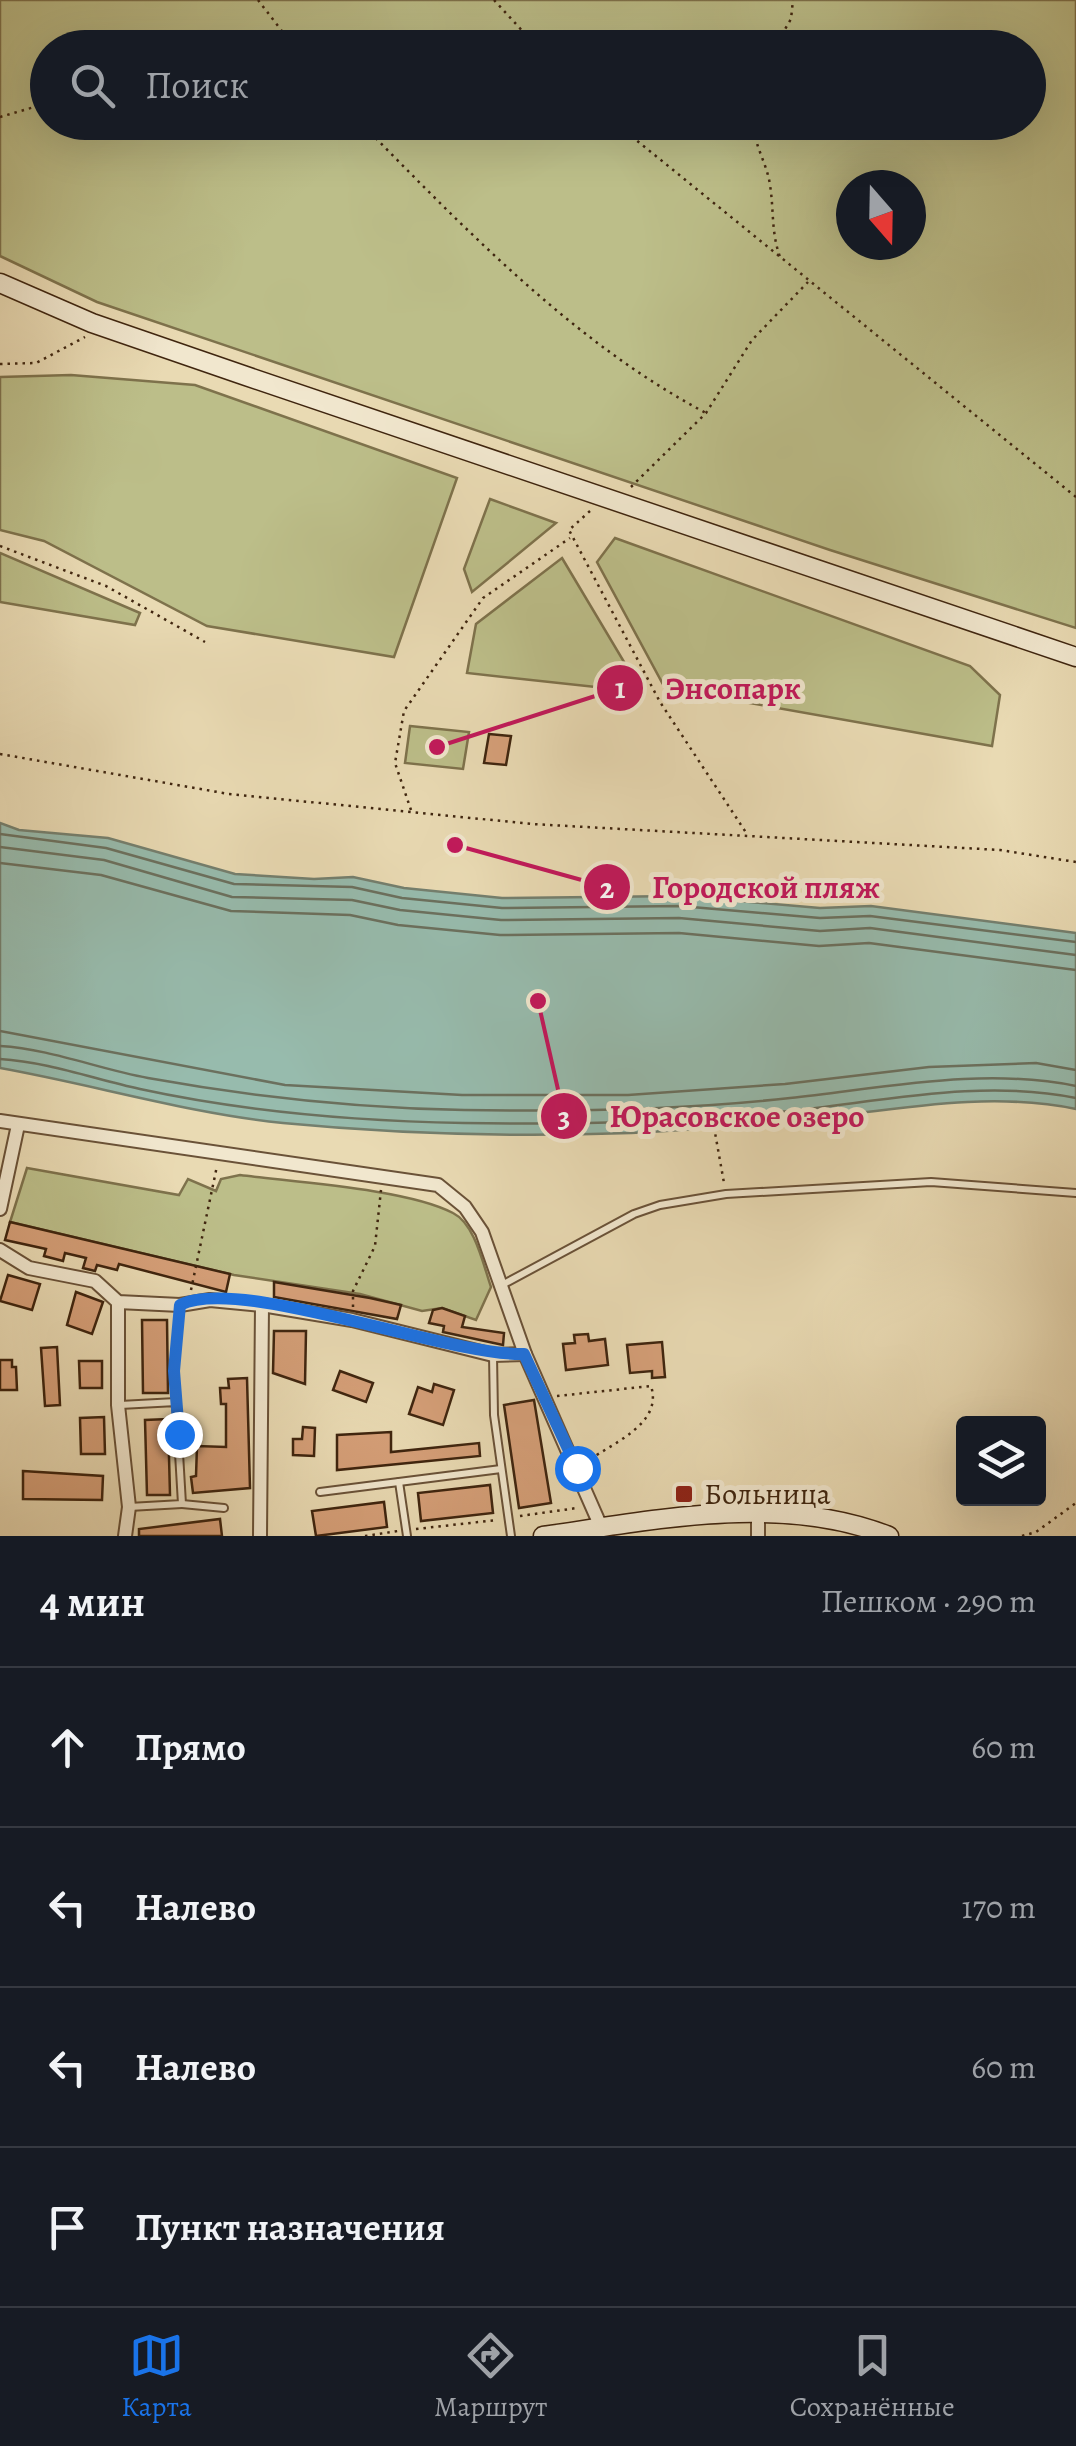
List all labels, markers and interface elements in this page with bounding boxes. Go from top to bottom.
search box [30,30,1046,140]
icon: search [65,58,120,113]
text: Поиск [145,59,249,111]
north arrow [836,170,926,260]
callout: Энсопарк [595,657,821,719]
text: Энсопарк [665,666,801,710]
text: 1 [615,668,626,708]
callout: Городской пляж [582,856,900,918]
text: Городской пляж [652,865,880,909]
text: 2 [600,868,615,908]
callout: Юрасовское озеро [539,1085,884,1147]
text: Юрасовское озеро [610,1094,864,1138]
text: 3 [558,1097,570,1137]
route end [157,1412,203,1458]
map controls [956,1416,1046,1506]
button: layers [956,1416,1046,1506]
route start [555,1446,601,1492]
place label: Больница [704,1474,831,1514]
marker: Больница [673,1483,695,1505]
text: 4 мин [40,1573,145,1630]
text: Пешком · 290 m [821,1579,1036,1623]
icon: ahead [40,1720,95,1775]
text: Прямо [135,1721,246,1773]
text: 60 m [971,1725,1036,1769]
icon: left [40,1880,95,1935]
text: Налево [135,1881,256,1933]
text: 170 m [962,1885,1036,1929]
icon: left [40,2040,95,2095]
text: Налево [135,2041,256,2093]
text: 60 m [971,2045,1036,2089]
icon: arrive [40,2200,95,2255]
text: Пункт назначения [135,2201,445,2253]
tab: Карта [121,2328,192,2426]
tab: Маршрут [434,2328,547,2426]
tab: Сохранённые [790,2328,955,2426]

